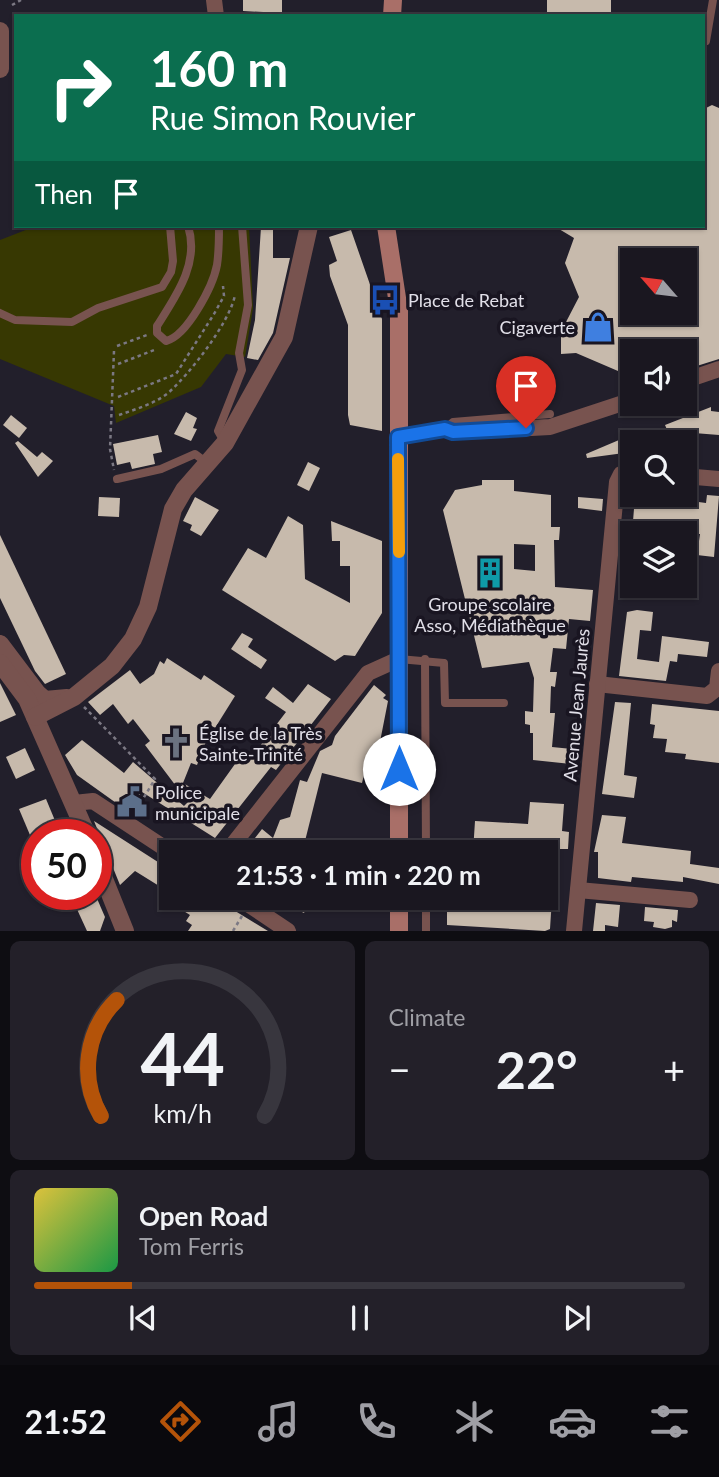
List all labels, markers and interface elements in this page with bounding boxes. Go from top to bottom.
text: 160 m [150,39,288,97]
icon: right [35,42,126,133]
text: Rue Simon Rouvier [150,98,415,137]
icon: arrive [107,175,145,213]
text: Then [35,178,93,210]
north arrow [620,248,696,326]
map controls [620,248,697,598]
bus stop icon: Place de Rebat [368,283,402,317]
place label: Place de Rebat [408,289,525,311]
shop icon: Cigaverte [581,310,615,344]
place label: Cigaverte [500,316,575,338]
button: sound [620,339,697,416]
pin [496,356,556,428]
icon: arrive [507,367,545,405]
button: search [620,430,697,507]
button: layers [620,521,697,598]
building icon: Groupe scolaire Asso, Médiathèque [473,556,507,590]
place label: Groupe scolaire Asso, Médiathèque [414,593,566,636]
street label: Avenue Jean Jaurès [558,628,594,782]
place label: Église de la Très Sainte-Trinité [199,722,323,765]
church icon: Église de la Très Sainte-Trinité [159,726,193,760]
position arrow [362,732,436,806]
place label: Police municipale [155,781,240,824]
public building icon: Police municipale [115,785,149,819]
speed limit sign: 50 [21,819,112,910]
text: 21:53 · 1 min · 220 m [236,859,481,891]
text: Climate [389,1003,465,1031]
text: 44 [140,1015,224,1103]
text: 22° [496,1038,578,1100]
text: − [389,1046,411,1092]
text: + [663,1046,685,1092]
text: km/h [153,1098,212,1128]
text: Open Road [139,1200,268,1232]
text: Tom Ferris [139,1232,244,1260]
icon: previous [124,1299,162,1337]
icon: pause [341,1299,379,1337]
icon: next [558,1299,596,1337]
icon: directions [156,1397,205,1446]
icon: music [254,1397,303,1446]
icon: phone [352,1397,401,1446]
icon: climate [450,1397,499,1446]
icon: car [548,1397,597,1446]
icon: filters [645,1397,694,1446]
text: 21:52 [24,1402,107,1441]

